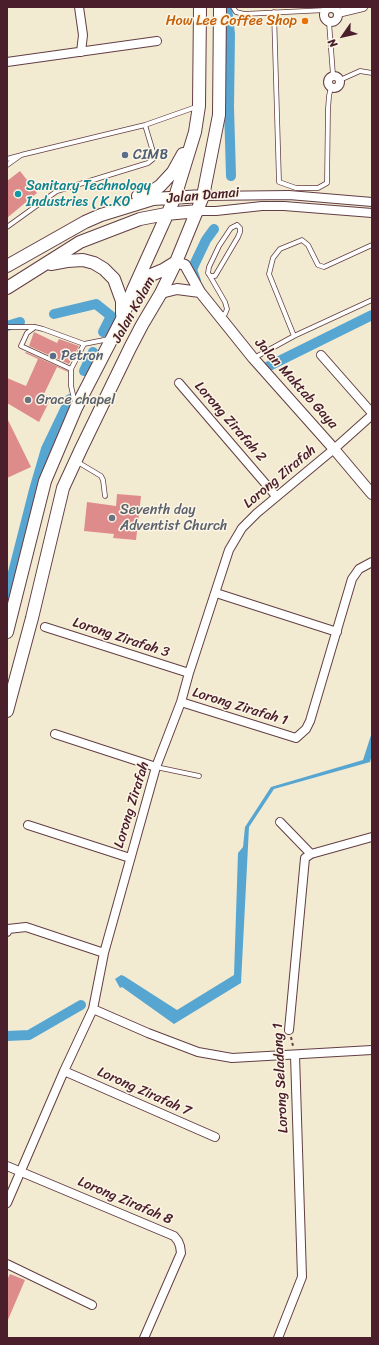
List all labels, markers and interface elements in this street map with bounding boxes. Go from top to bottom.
place label: How Lee Coffee Shop [166,13,297,29]
marker: How Lee Coffee Shop [300,16,310,26]
north arrow [323,16,363,56]
text: N [323,35,343,51]
place label: CIMB [133,147,168,163]
marker: CIMB [120,150,130,160]
place label: Sanitary Technology Industries ( K.K0 [26,178,151,210]
street label: Jalan Damai [166,184,240,208]
marker: Sanitary Technology Industries ( K.K0 [13,189,23,199]
street label: Jalan Kolam [109,274,159,346]
street label: Jalan Maktab Gaya [251,335,341,433]
place label: Petron [61,348,103,364]
marker: Petron [48,351,58,361]
street label: Lorong Zirafah 2 [190,378,270,466]
place label: Grace chapel [36,392,115,408]
marker: Grace chapel [23,395,33,405]
street label: Lorong Zirafah [240,442,320,512]
place label: Seventh day Adventist Church [120,502,227,534]
marker: Seventh day Adventist Church [107,513,117,523]
street label: Lorong Zirafah 3 [71,614,171,662]
street label: Lorong Zirafah 1 [190,684,290,730]
street label: Lorong Zirafah [111,760,153,850]
street label: Lorong Seladang 1 [270,1022,292,1134]
street label: Lorong Zirafah 7 [94,1064,194,1120]
street label: Lorong Zirafah 8 [75,1173,175,1229]

